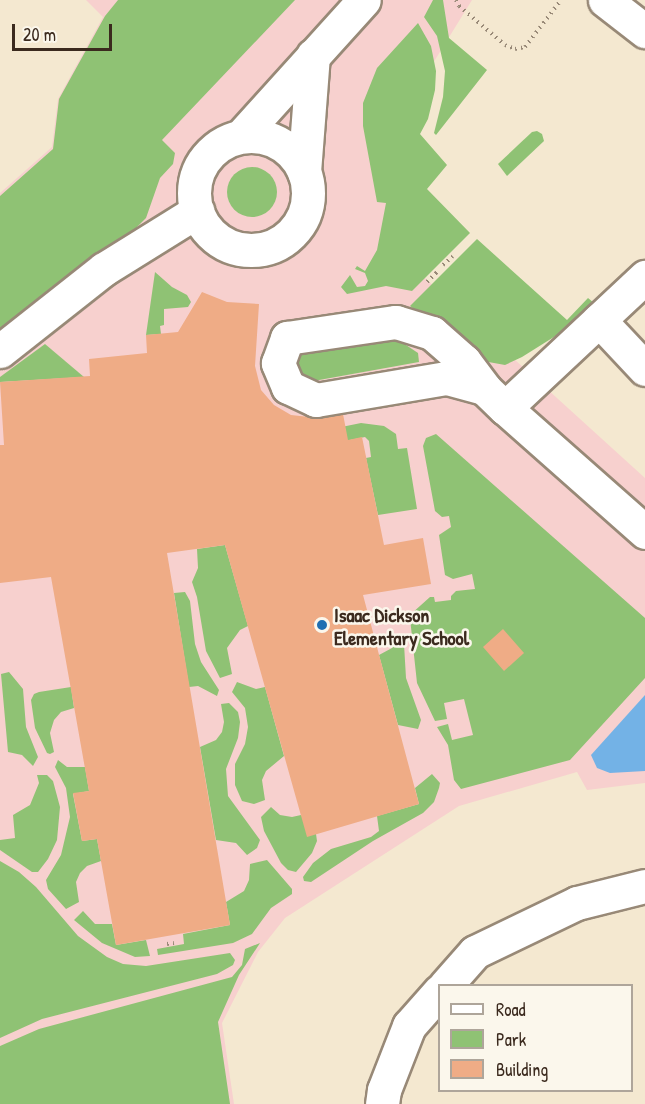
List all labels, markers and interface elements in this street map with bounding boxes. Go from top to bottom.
scale bar [15,12,116,50]
text: 20 m [23,22,56,47]
place label: Isaac Dickson Elementary School [334,602,469,649]
marker: Isaac Dickson Elementary School [315,618,329,632]
legend [438,984,633,1092]
text: Road [496,997,526,1022]
text: Park [496,1027,526,1052]
text: Building [496,1057,548,1082]

